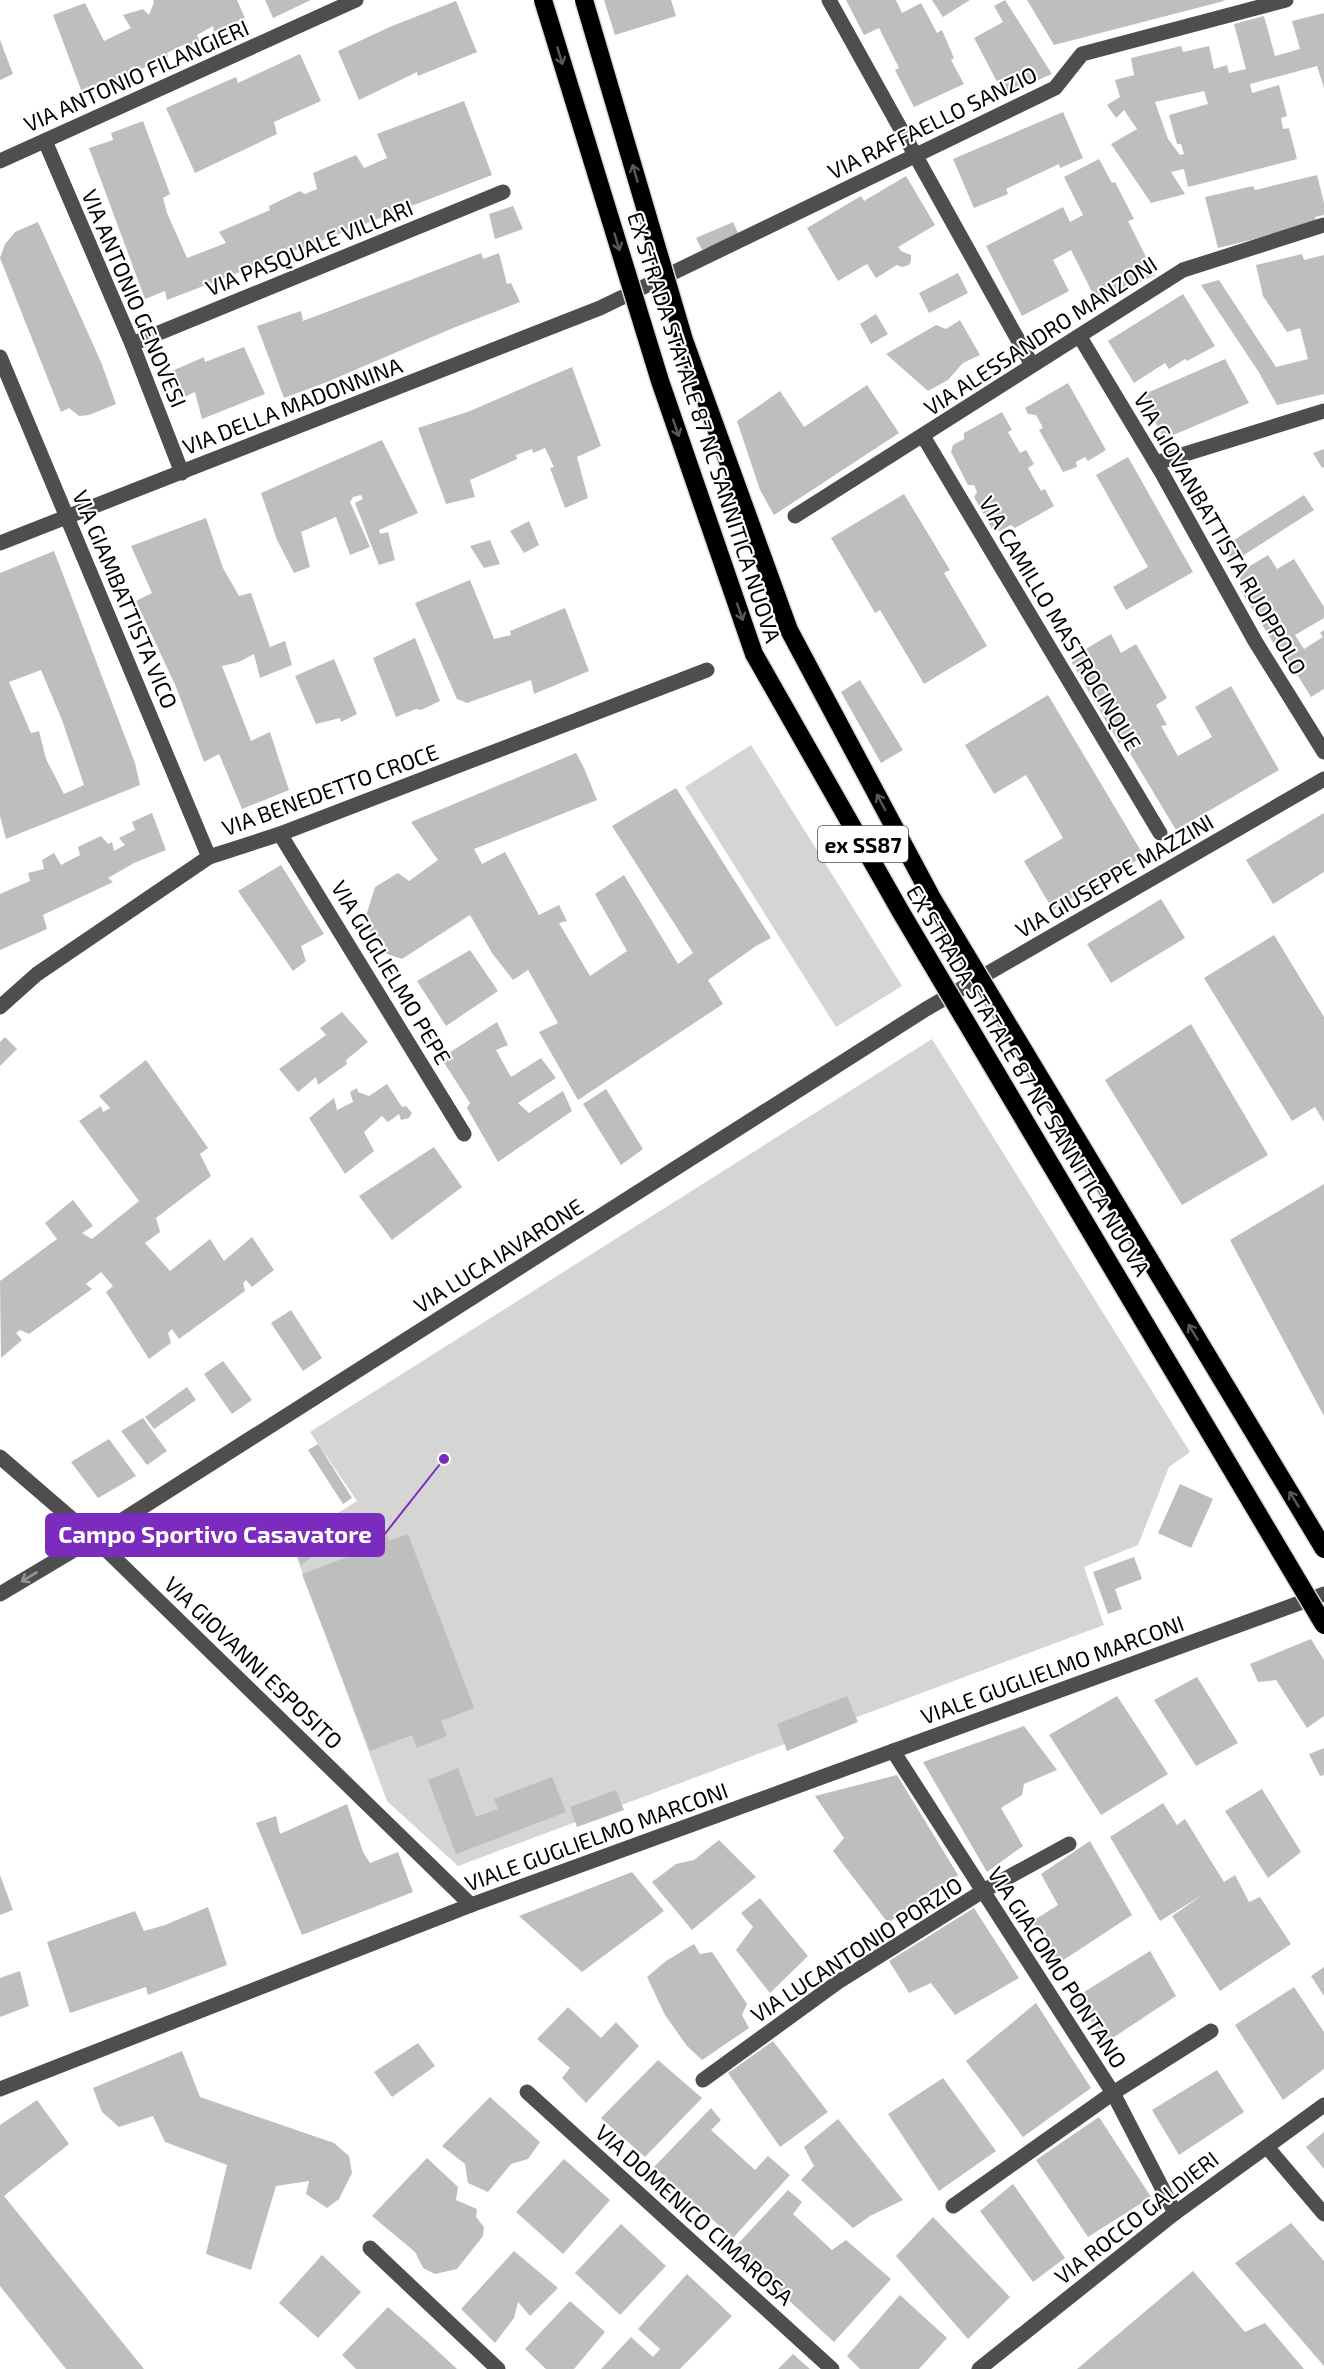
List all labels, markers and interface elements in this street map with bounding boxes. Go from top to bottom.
street label: VIA ANTONIO FILANGIERI [20,14,252,136]
one-way arrow [555,46,566,65]
street label: VIA RAFFAELLO SANZIO [823,60,1041,184]
one-way arrow [629,163,640,182]
street label: VIA ANTONIO GENOVESI [77,185,193,411]
street label: VIA PASQUALE VILLARI [202,194,417,301]
street label: EX STRADA STATALE 87 NC SANNITICA NUOVA [623,209,787,646]
one-way arrow [612,232,623,251]
street label: VIA ALESSANDRO MANZONI [919,250,1161,420]
street label: VIA DELLA MADONNINA [179,351,406,459]
street label: VIA GIOVANBATTISTA RUOPPOLO [1129,387,1313,679]
one-way arrow [672,418,683,437]
street label: VIA GIAMBATTISTA VICO [68,486,184,712]
street label: VIA CAMILLO MASTROCINQUE [974,491,1147,755]
one-way arrow [735,602,746,621]
street label: VIA BENEDETTO CROCE [218,738,442,840]
one-way arrow [875,794,887,811]
street label: VIA GIUSEPPE MAZZINI [1010,808,1218,942]
road number: ex SS87 [818,826,908,862]
street label: VIA GUGLIELMO PEPE [327,875,457,1069]
street label: EX STRADA STATALE 87 NC SANNITICA NUOVA [902,880,1156,1280]
street label: VIA LUCA IAVARONE [409,1192,587,1318]
one-way arrow [1187,1324,1199,1341]
one-way arrow [1287,1491,1299,1508]
callout: Campo Sportivo Casavatore [46,1514,384,1556]
text: Campo Sportivo Casavatore [58,1519,372,1548]
street label: VIA GIOVANNI ESPOSITO [160,1570,348,1754]
one-way arrow [21,1571,38,1583]
street label: VIALE GUGLIELMO MARCONI [917,1609,1187,1729]
street label: VIALE GUGLIELMO MARCONI [461,1776,731,1896]
street label: VIA GIACOMO PONTANO [983,1861,1133,2073]
street label: VIA LUCANTONIO PORZIO [745,1871,967,2027]
street label: VIA DOMENICO CIMAROSA [591,2118,799,2310]
street label: VIA ROCCO GALDIERI [1049,2145,1223,2289]

